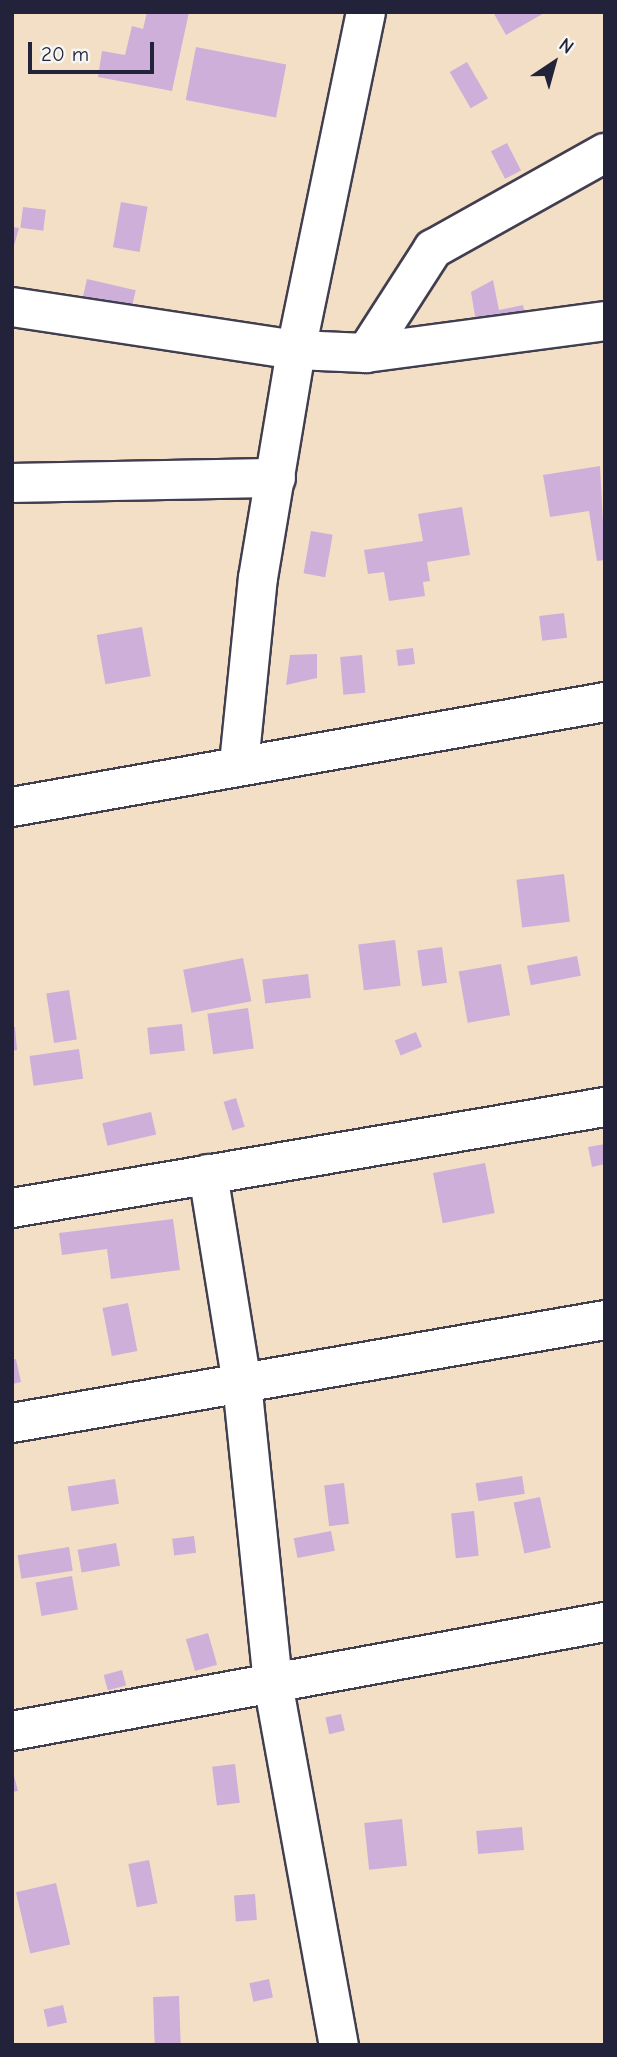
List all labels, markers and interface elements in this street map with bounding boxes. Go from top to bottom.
scale bar [32,28,158,72]
north arrow [519,28,589,98]
text: N [555,33,578,59]
text: 20 m [41,42,89,66]

